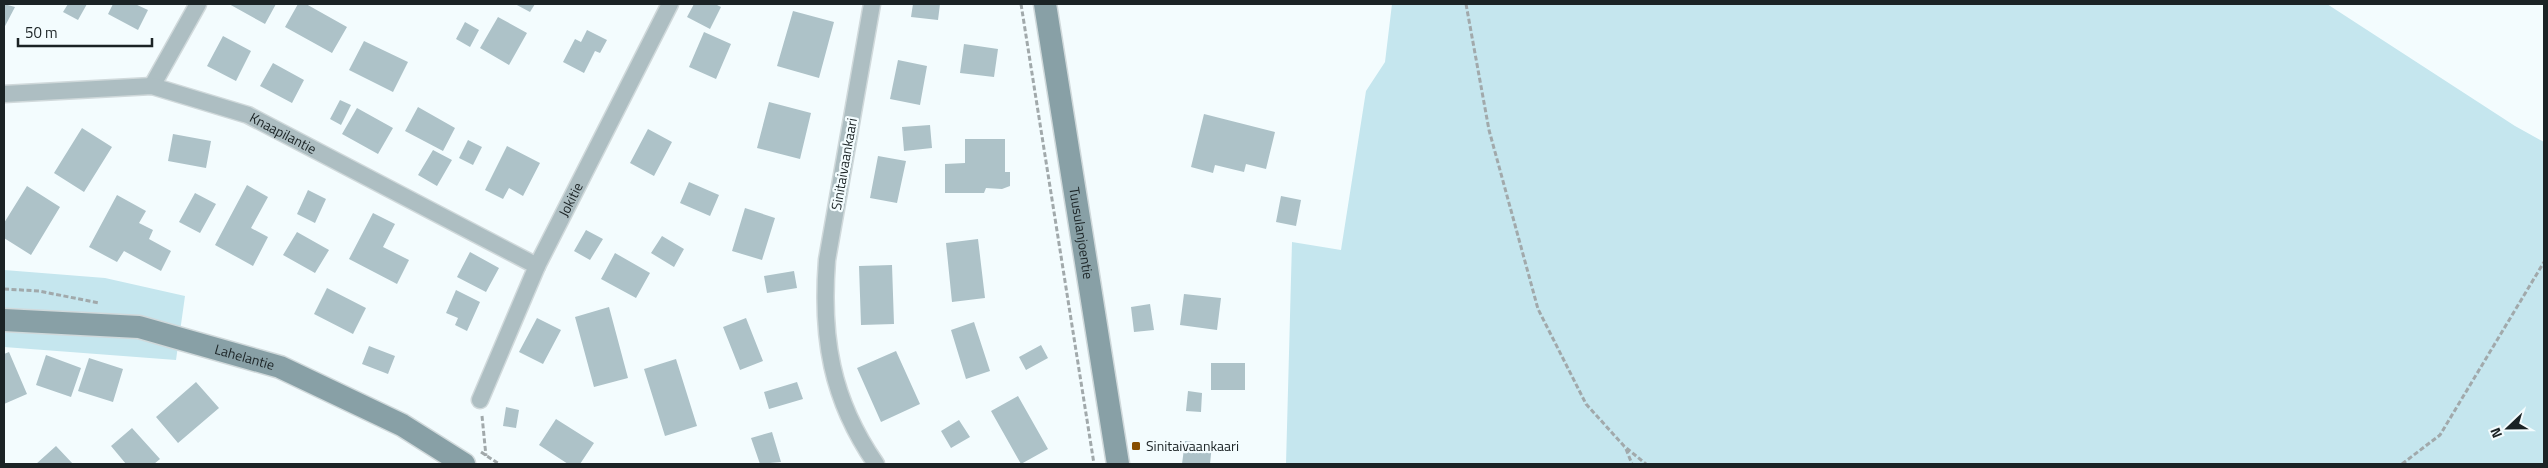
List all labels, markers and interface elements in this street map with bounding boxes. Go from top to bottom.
scale bar [18,15,151,47]
text: 50 m [25,21,58,44]
street label: Knaapilantie [246,107,320,159]
street label: Sinitaivaankaari [825,116,862,212]
street label: Jokitie [553,179,588,220]
street label: Tuusulanjoentie [1064,186,1100,281]
street label: Lahelantie [213,338,277,375]
north arrow [2483,403,2533,453]
text: N [2484,425,2507,441]
place label: Sinitaivaankaari [1146,435,1239,456]
marker: Sinitaivaankaari [1130,440,1142,452]

